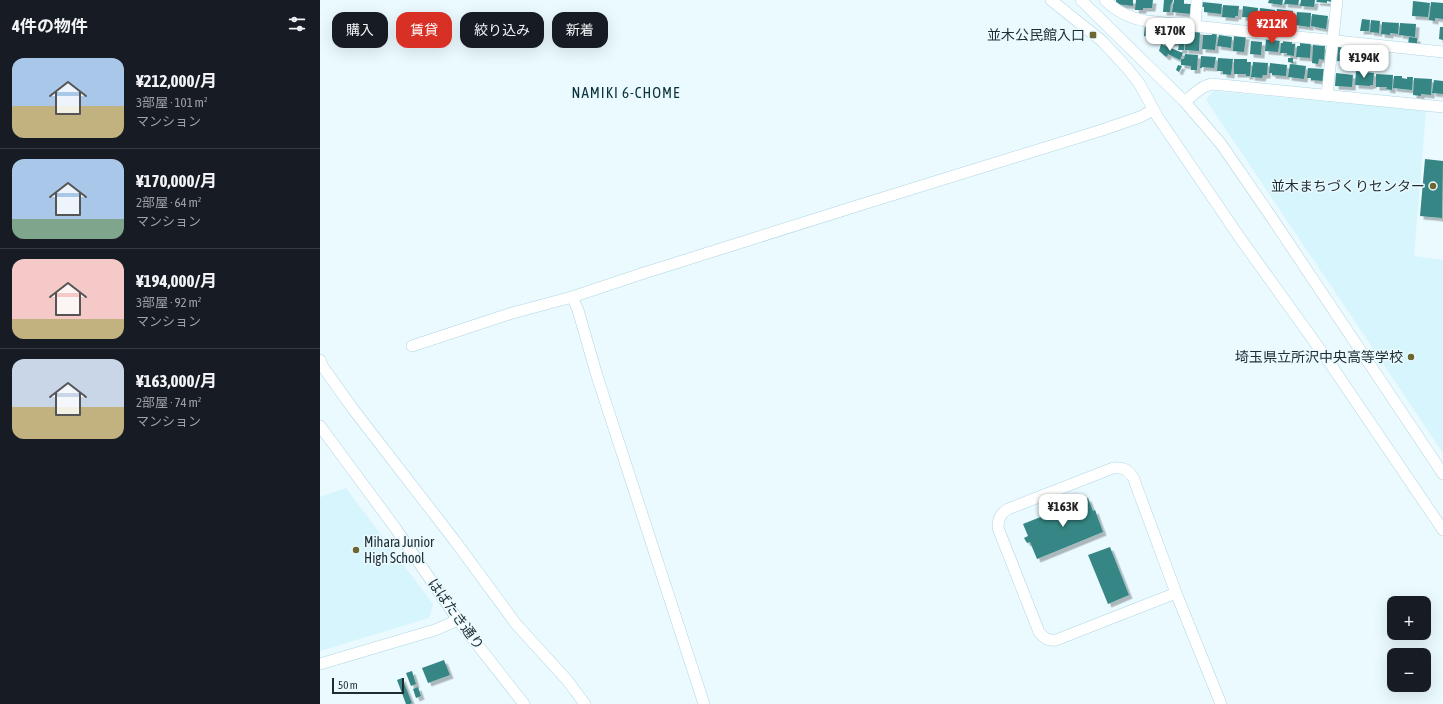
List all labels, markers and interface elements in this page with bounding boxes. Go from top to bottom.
pin: ¥212K [1244,11,1300,45]
chip: 購入 [332,12,388,48]
chip: 賃貸 [396,12,452,48]
chip: 絞り込み [460,12,544,48]
chip: 新着 [552,12,608,48]
icon: filters [286,13,308,35]
text: 4件の物件 [12,16,88,36]
text: ¥212K [1257,16,1287,31]
pin: ¥170K [1142,18,1198,52]
text: ¥170K [1155,23,1185,38]
place label: 並木公民館入口 [987,27,1085,43]
marker: 並木公民館入口 [1088,30,1098,40]
pin: ¥194K [1336,45,1392,79]
text: ¥194K [1349,50,1379,65]
text: ¥212,000/月 [136,71,217,91]
icon: home [44,74,92,122]
district label: NAMIKI 6-CHOME [572,84,680,101]
text: 3部屋 · 101 m² [136,95,208,110]
text: マンション [136,114,201,129]
text: ¥170,000/月 [136,171,217,191]
icon: home [44,175,92,223]
place label: 並木まちづくりセンター [1271,178,1425,194]
marker: 並木まちづくりセンター [1428,181,1438,191]
text: 2部屋 · 64 m² [136,195,201,210]
text: マンション [136,214,201,229]
text: ¥194,000/月 [136,271,217,291]
icon: home [44,275,92,323]
text: 3部屋 · 92 m² [136,295,201,310]
text: マンション [136,314,201,329]
place label: 埼玉県立所沢中央高等学校 [1235,349,1403,365]
marker: 埼玉県立所沢中央高等学校 [1406,352,1416,362]
text: ¥163,000/月 [136,371,217,391]
icon: home [44,375,92,423]
text: 2部屋 · 74 m² [136,395,201,410]
text: マンション [136,414,201,429]
pin: ¥163K [1035,494,1091,528]
text: ¥163K [1048,499,1078,514]
place label: Mihara Junior High School [364,534,435,566]
marker: Mihara Junior High School [351,545,361,555]
street label: はばたき通り [425,575,487,653]
map controls [1387,596,1431,692]
button: + [1387,596,1431,640]
button: − [1387,648,1431,692]
scale bar [332,676,404,695]
text: 50 m [338,679,358,691]

